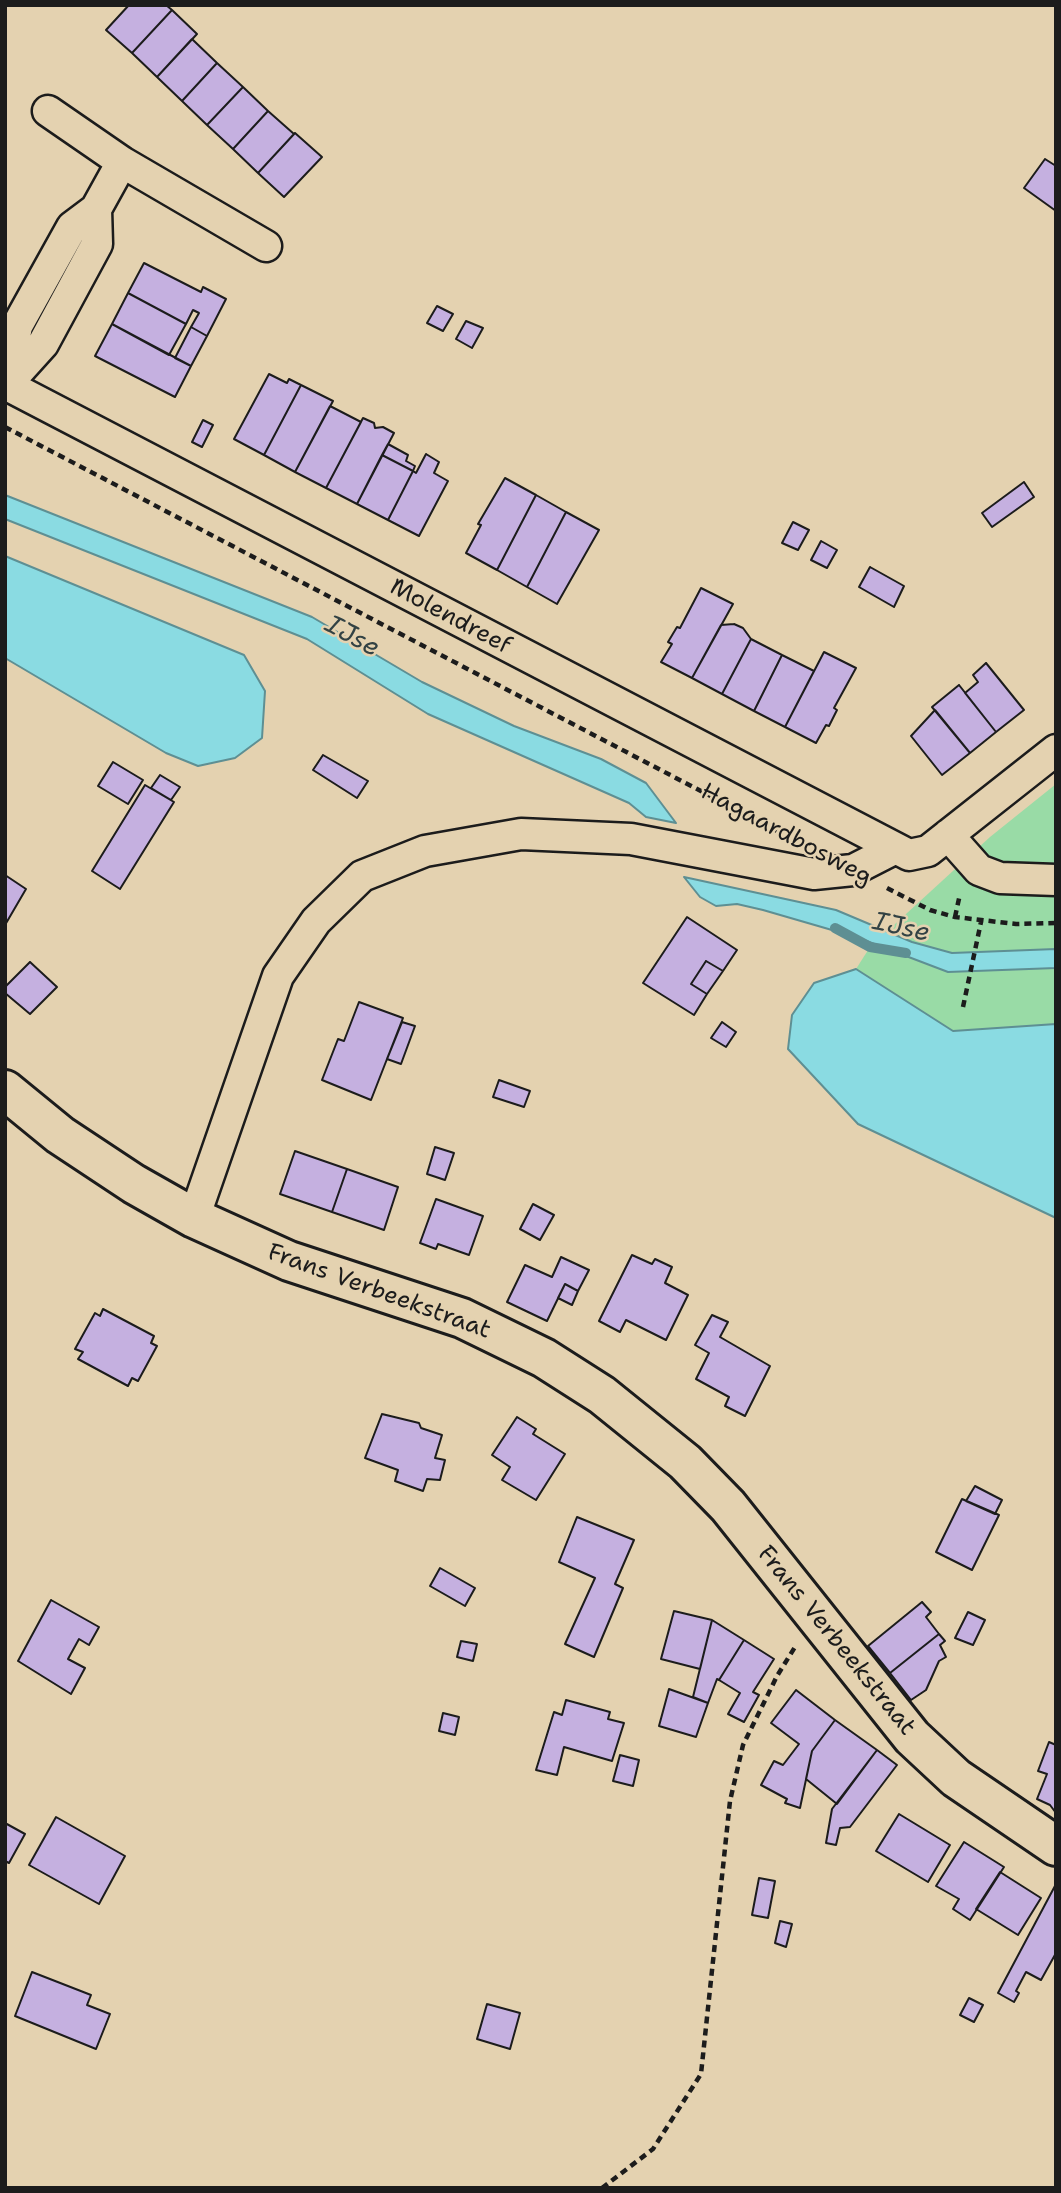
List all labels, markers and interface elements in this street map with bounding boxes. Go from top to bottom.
street label: Molendreef [385,573,515,661]
water label: IJse [319,609,385,665]
street label: Hagaardbosweg [695,778,877,892]
water label: IJse [870,906,932,950]
street label: Frans Verbeekstraat [264,1238,494,1346]
street label: Frans Verbeekstraat [751,1540,921,1742]

